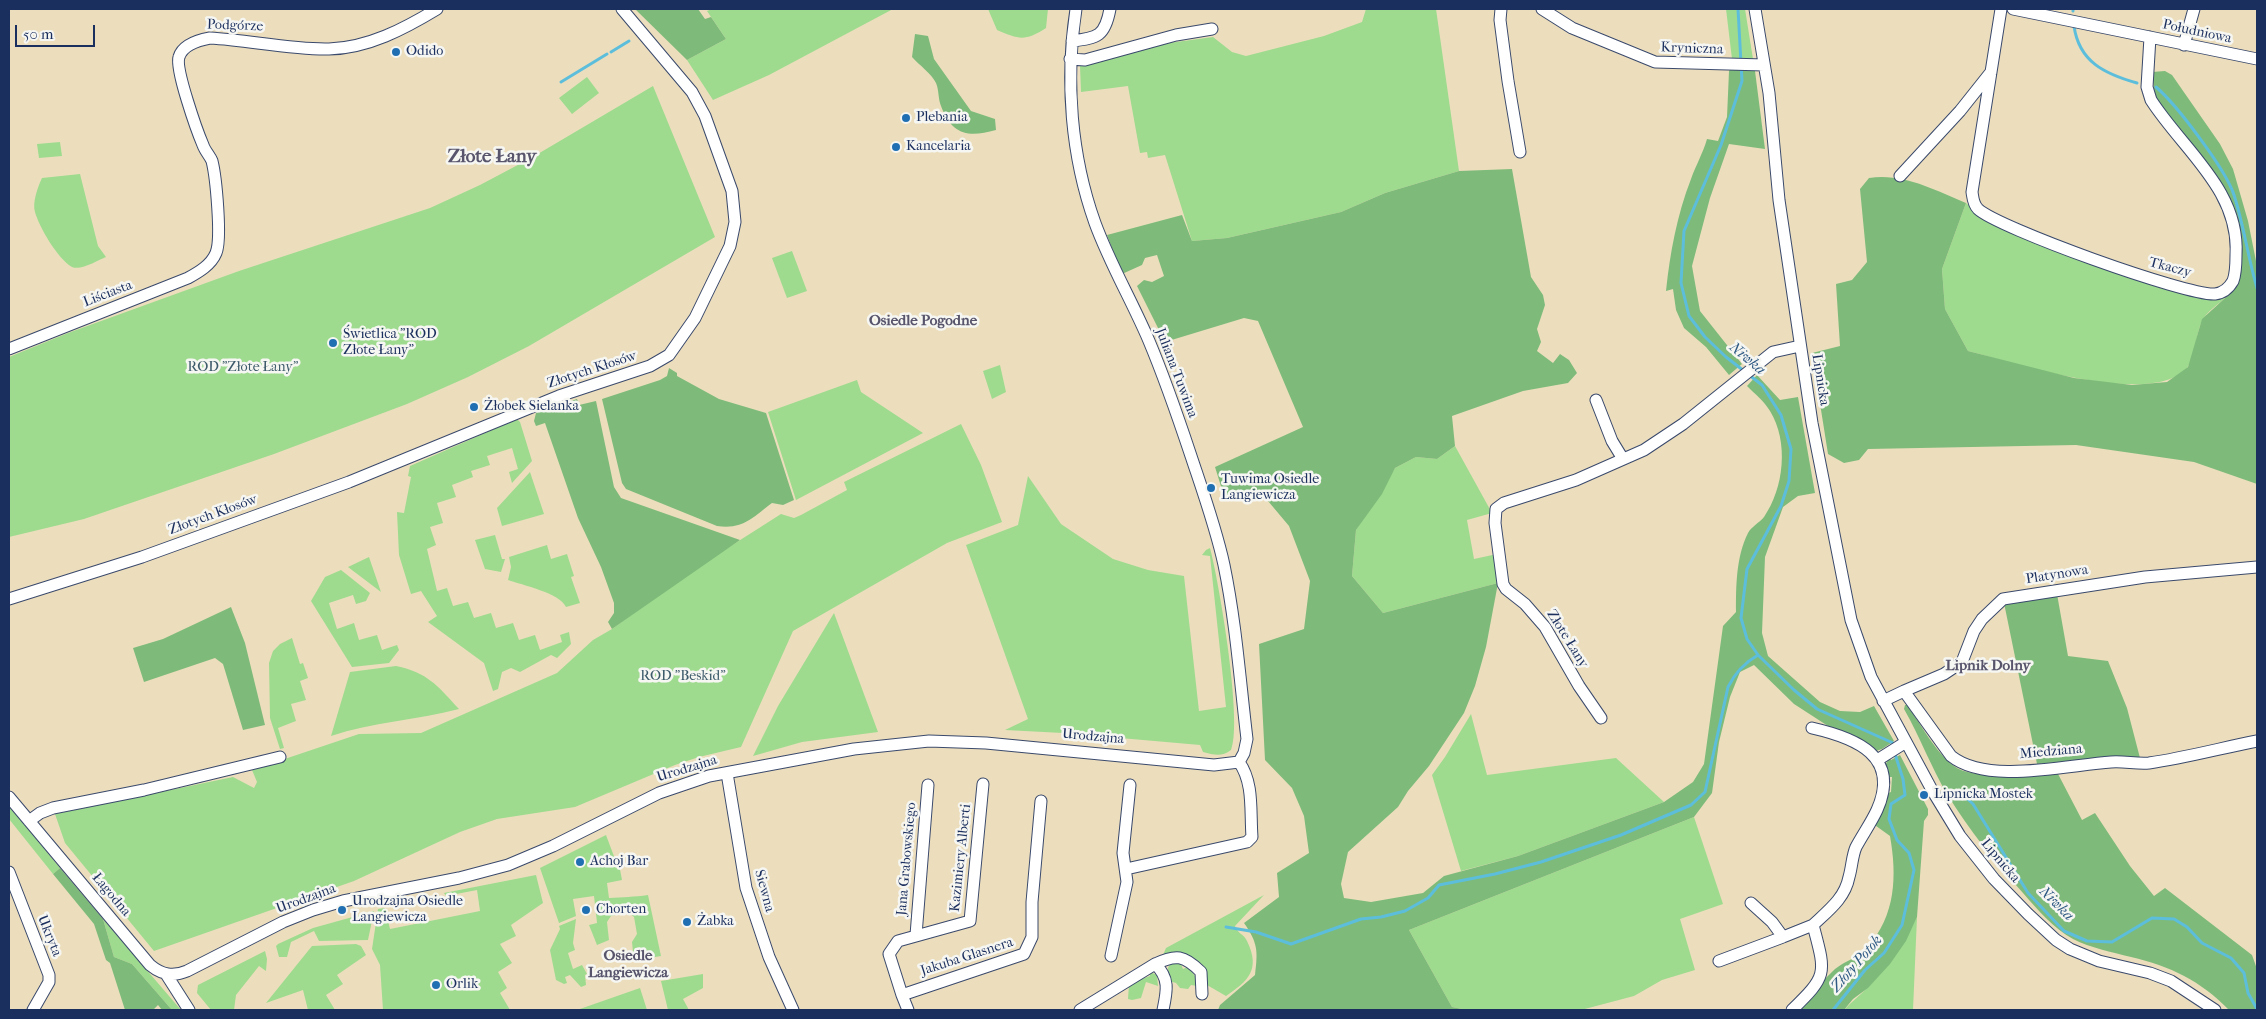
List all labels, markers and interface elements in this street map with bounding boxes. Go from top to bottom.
scale bar [18,15,98,47]
street label: Południowa [2161,16,2233,48]
street label: Podgórze [207,17,263,35]
text: 50 m [23,25,53,43]
street label: Kryniczna [1660,40,1724,58]
place label: Odido [406,44,443,60]
marker: Odido [390,46,402,58]
place label: Plebania [916,110,968,126]
marker: Plebania [900,112,912,124]
place label: Kancelaria [906,139,971,155]
marker: Kancelaria [890,141,902,153]
district label: Złote Łany [448,146,536,168]
street label: Tkaczy [2147,254,2193,282]
street label: Liściasta [81,277,135,311]
district label: Osiedle Pogodne [869,312,977,330]
street label: Juliana Tuwima [1151,326,1201,420]
place label: Świetlica "ROD Złote Łany" [343,327,437,360]
marker: Świetlica "ROD Złote Łany" [327,337,339,349]
water label: Niwka [1725,339,1769,379]
street label: Złotych Kłosów [545,348,639,392]
street label: Lipnicka [1808,353,1832,407]
park label: ROD "Złote Łany" [188,360,298,376]
place label: Żłobek Sielanka [484,399,579,415]
marker: Żłobek Sielanka [468,401,480,413]
place label: Tuwima Osiedle Langiewicza [1221,472,1319,504]
marker: Tuwima Osiedle Langiewicza [1205,482,1217,494]
street label: Złotych Kłosów [166,491,260,539]
street label: Platynowa [2025,562,2089,588]
street label: Złote Łany [1543,607,1591,671]
district label: Lipnik Dolny [1946,657,2030,675]
park label: ROD "Beskid" [640,669,726,685]
street label: Urodzajna [1061,726,1125,748]
street label: Miedziana [2019,741,2083,763]
street label: Urodzajna [655,752,719,786]
place label: Lipnicka Mostek [1934,787,2033,803]
marker: Lipnicka Mostek [1918,789,1930,801]
street label: Jana Grabowskiego [894,802,920,916]
street label: Kazimiery Alberti [947,803,975,913]
street label: Lipnicka [1977,836,2023,886]
place label: Achoj Bar [590,854,648,870]
marker: Achoj Bar [574,856,586,868]
street label: Siewna [750,868,778,914]
street label: Łagodna [88,870,134,920]
street label: Urodzajna [274,880,338,918]
water label: Niwka [2035,883,2077,925]
place label: Urodzajna Osiedle Langiewicza [352,894,463,926]
place label: Chorten [596,902,646,918]
marker: Urodzajna Osiedle Langiewicza [336,904,348,916]
marker: Chorten [580,904,592,916]
street label: Ukryta [33,913,65,959]
place label: Żabka [697,914,734,930]
marker: Żabka [681,916,693,928]
water label: Złoty Potok [1827,932,1887,996]
street label: Jakuba Glasnera [919,934,1015,980]
district label: Osiedle Langiewicza [588,947,668,982]
place label: Orlik [446,977,478,993]
marker: Orlik [430,979,442,991]

